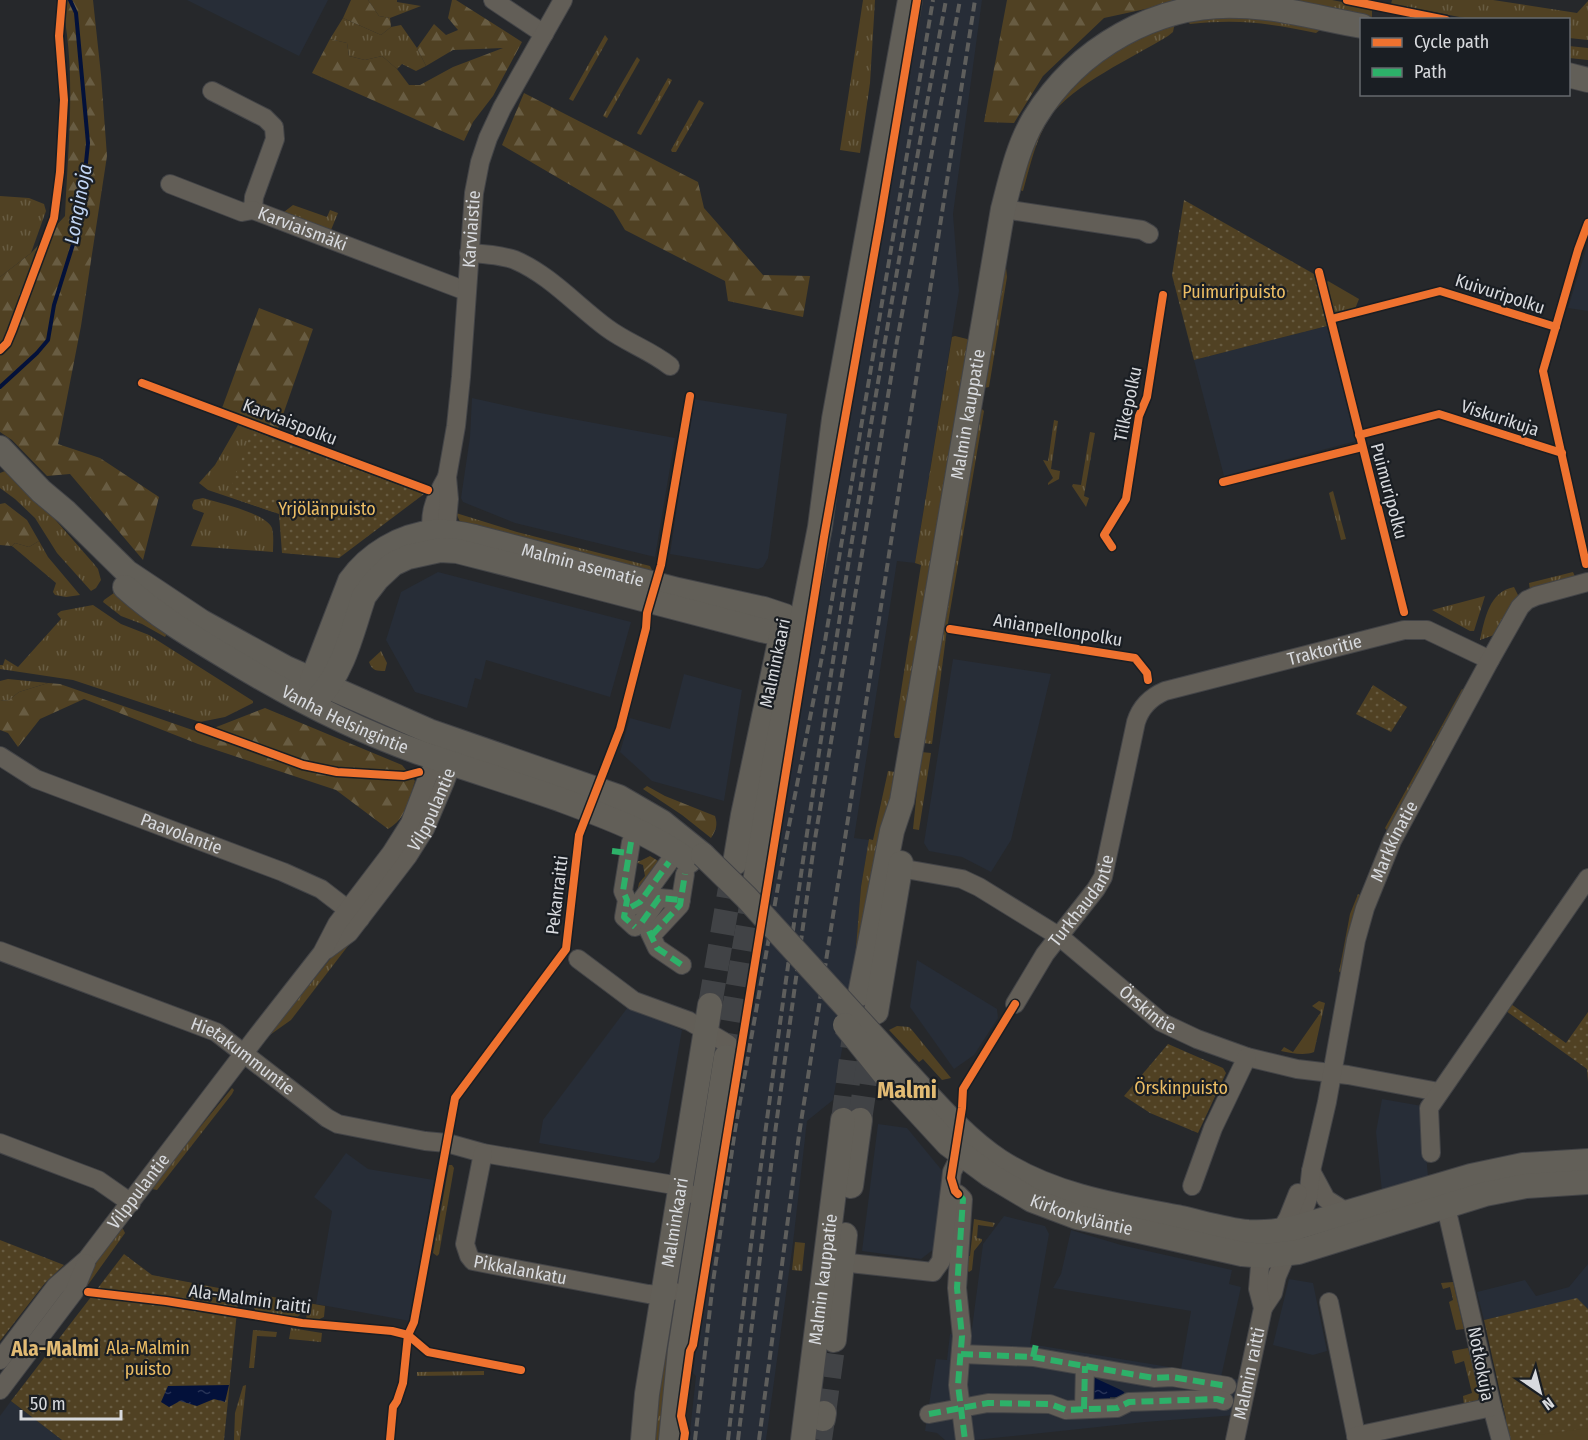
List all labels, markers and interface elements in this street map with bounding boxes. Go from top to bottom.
legend [1360,18,1570,96]
text: Cycle path [1414,31,1489,53]
text: Path [1414,61,1447,83]
water label: Longinoja [59,162,97,246]
street label: Karviaistie [458,190,485,269]
street label: Karviaismäki [255,202,350,256]
street label: Kuivuripolku [1452,269,1548,319]
park label: Puimuripuisto [1182,281,1286,303]
street label: Malmin kauppatie [946,347,990,481]
street label: Tilkepolku [1109,364,1147,444]
street label: Karviaispolku [240,394,340,450]
street label: Viskurikuja [1458,395,1542,441]
street label: Puimuripolku [1366,441,1412,541]
park label: Yrjölänpuisto [278,498,376,520]
street label: Malmin asematie [519,539,646,592]
street label: Anianpellonpolku [992,609,1124,651]
street label: Malminkaari [755,616,795,710]
street label: Traktoritie [1285,630,1364,670]
street label: Vanha Helsingintie [278,681,412,759]
street label: Vilppulantie [403,765,460,855]
street label: Markkinatie [1366,797,1423,885]
street label: Paavolantie [137,808,225,859]
street label: Turkhaudantie [1044,853,1118,951]
street label: Pekanraitti [541,854,573,936]
street label: Örskintie [1114,980,1180,1039]
street label: Hietakummuntie [188,1013,299,1100]
district label: Malmi [877,1076,937,1104]
park label: Örskinpuisto [1134,1077,1228,1099]
street label: Vilppulantie [103,1149,174,1234]
street label: Malminkaari [657,1176,693,1269]
street label: Kirkonkyläntie [1027,1189,1135,1240]
street label: Malmin kauppatie [804,1212,842,1346]
street label: Pikkalankatu [472,1250,569,1289]
street label: Ala-Malmin raitti [188,1280,312,1318]
street label: Malmin raitti [1229,1325,1270,1422]
street label: Notkokuja [1463,1325,1499,1403]
district label: Ala-Malmi [10,1336,99,1362]
park label: Ala-Malmin puisto [106,1337,190,1380]
north arrow [1510,1362,1570,1422]
scale bar [21,1383,122,1421]
text: 50 m [30,1393,66,1415]
text: N [1539,1393,1558,1414]

